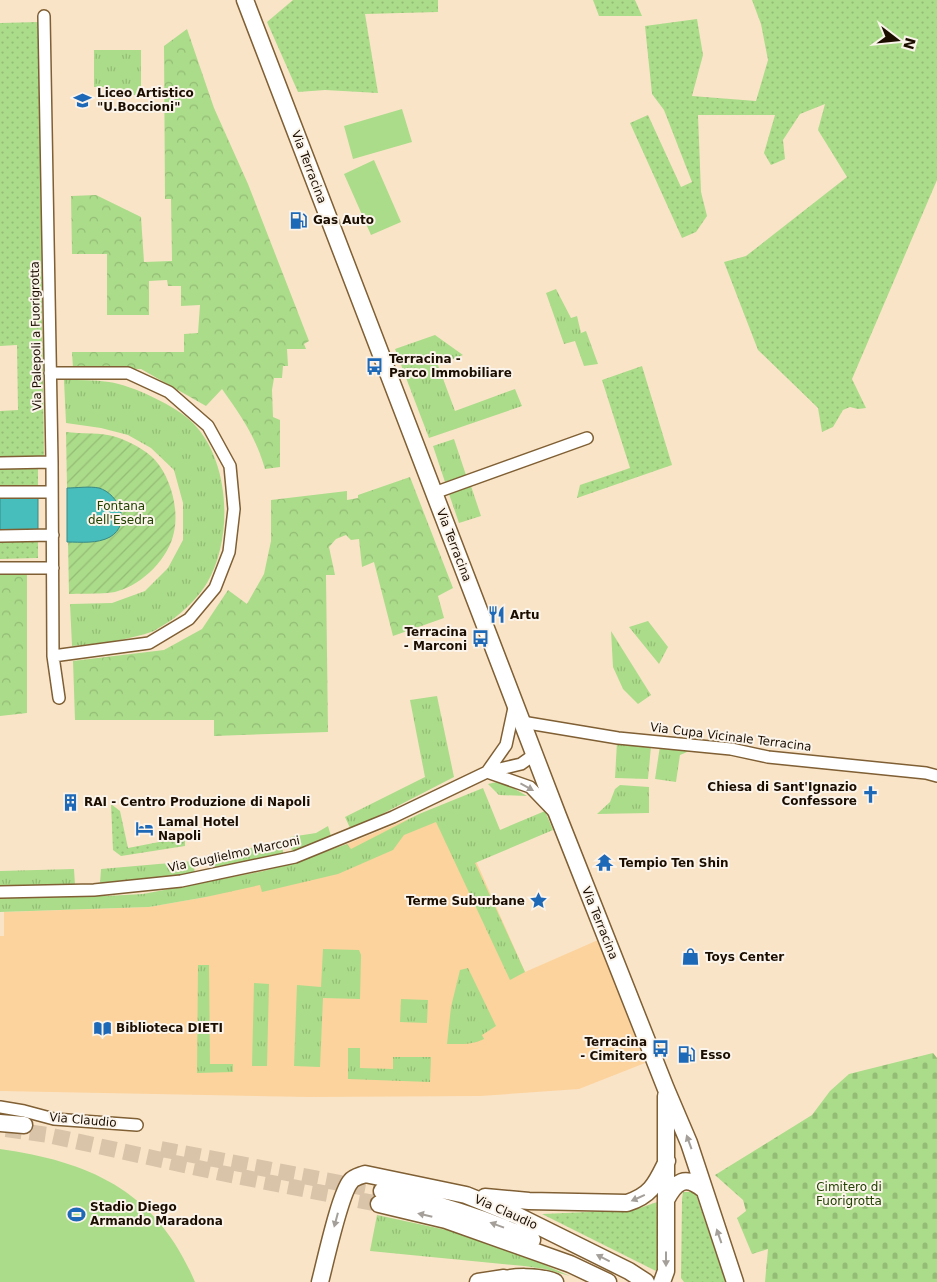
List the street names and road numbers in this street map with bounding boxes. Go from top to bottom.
street label: Via Terracina [289,129,329,205]
street label: Via Palepoli a Fuorigrotta [28,261,44,411]
street label: Via Terracina [434,507,474,583]
street label: Via Cupa Vicinale Terracina [650,720,812,754]
street label: Via Guglielmo Marconi [167,833,301,875]
street label: Via Terracina [579,885,621,961]
street label: Via Claudio [49,1110,117,1130]
street label: Via Claudio [472,1192,540,1232]

